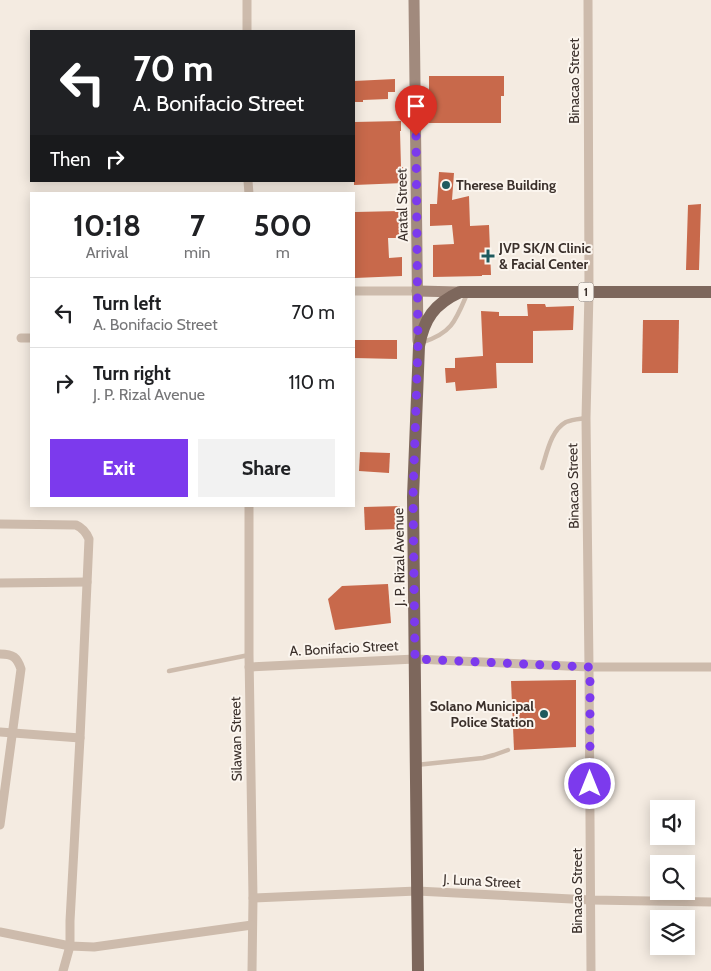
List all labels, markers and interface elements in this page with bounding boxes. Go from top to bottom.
street label: Binacao Street [565,38,583,124]
text: 70 m [133,47,214,90]
icon: left [50,50,115,115]
pin [395,85,437,136]
text: A. Bonifacio Street [133,90,304,117]
icon: arrive [402,92,430,120]
icon: right [101,145,129,173]
text: Then [50,148,91,171]
street label: Aratal Street [392,168,412,242]
place label: Therese Building [456,176,556,194]
marker: Therese Building [440,179,452,191]
text: 10:18 [73,207,141,244]
text: 7 [190,207,205,244]
text: 500 [253,207,312,244]
place label: JVP SK/N Clinic & Facial Center [498,239,592,273]
text: Arrival [86,243,128,262]
text: min [184,243,210,262]
text: m [276,243,290,262]
marker: JVP SK/N Clinic & Facial Center [481,249,495,263]
road number: 1 [578,282,594,302]
text: Turn left [93,292,161,315]
icon: left [50,299,78,327]
text: 70 m [291,301,335,324]
text: A. Bonifacio Street [93,315,218,334]
text: Turn right [93,362,171,385]
icon: right [50,369,78,397]
text: 110 m [288,371,335,394]
text: J. P. Rizal Avenue [93,385,205,404]
button: Exit [50,439,188,497]
button: Share [198,439,335,497]
street label: Binacao Street [563,443,583,529]
street label: J. P. Rizal Avenue [389,508,409,607]
street label: A. Bonifacio Street [289,636,399,660]
street label: Silawan Street [226,696,246,781]
place label: Solano Municipal Police Station [430,697,534,731]
marker: Solano Municipal Police Station [538,708,550,720]
position arrow [563,757,615,809]
map controls [650,800,695,955]
button: sound [650,800,695,845]
street label: Binacao Street [568,848,586,934]
button: search [650,855,695,900]
street label: J. Luna Street [442,870,521,892]
button: layers [650,910,695,955]

